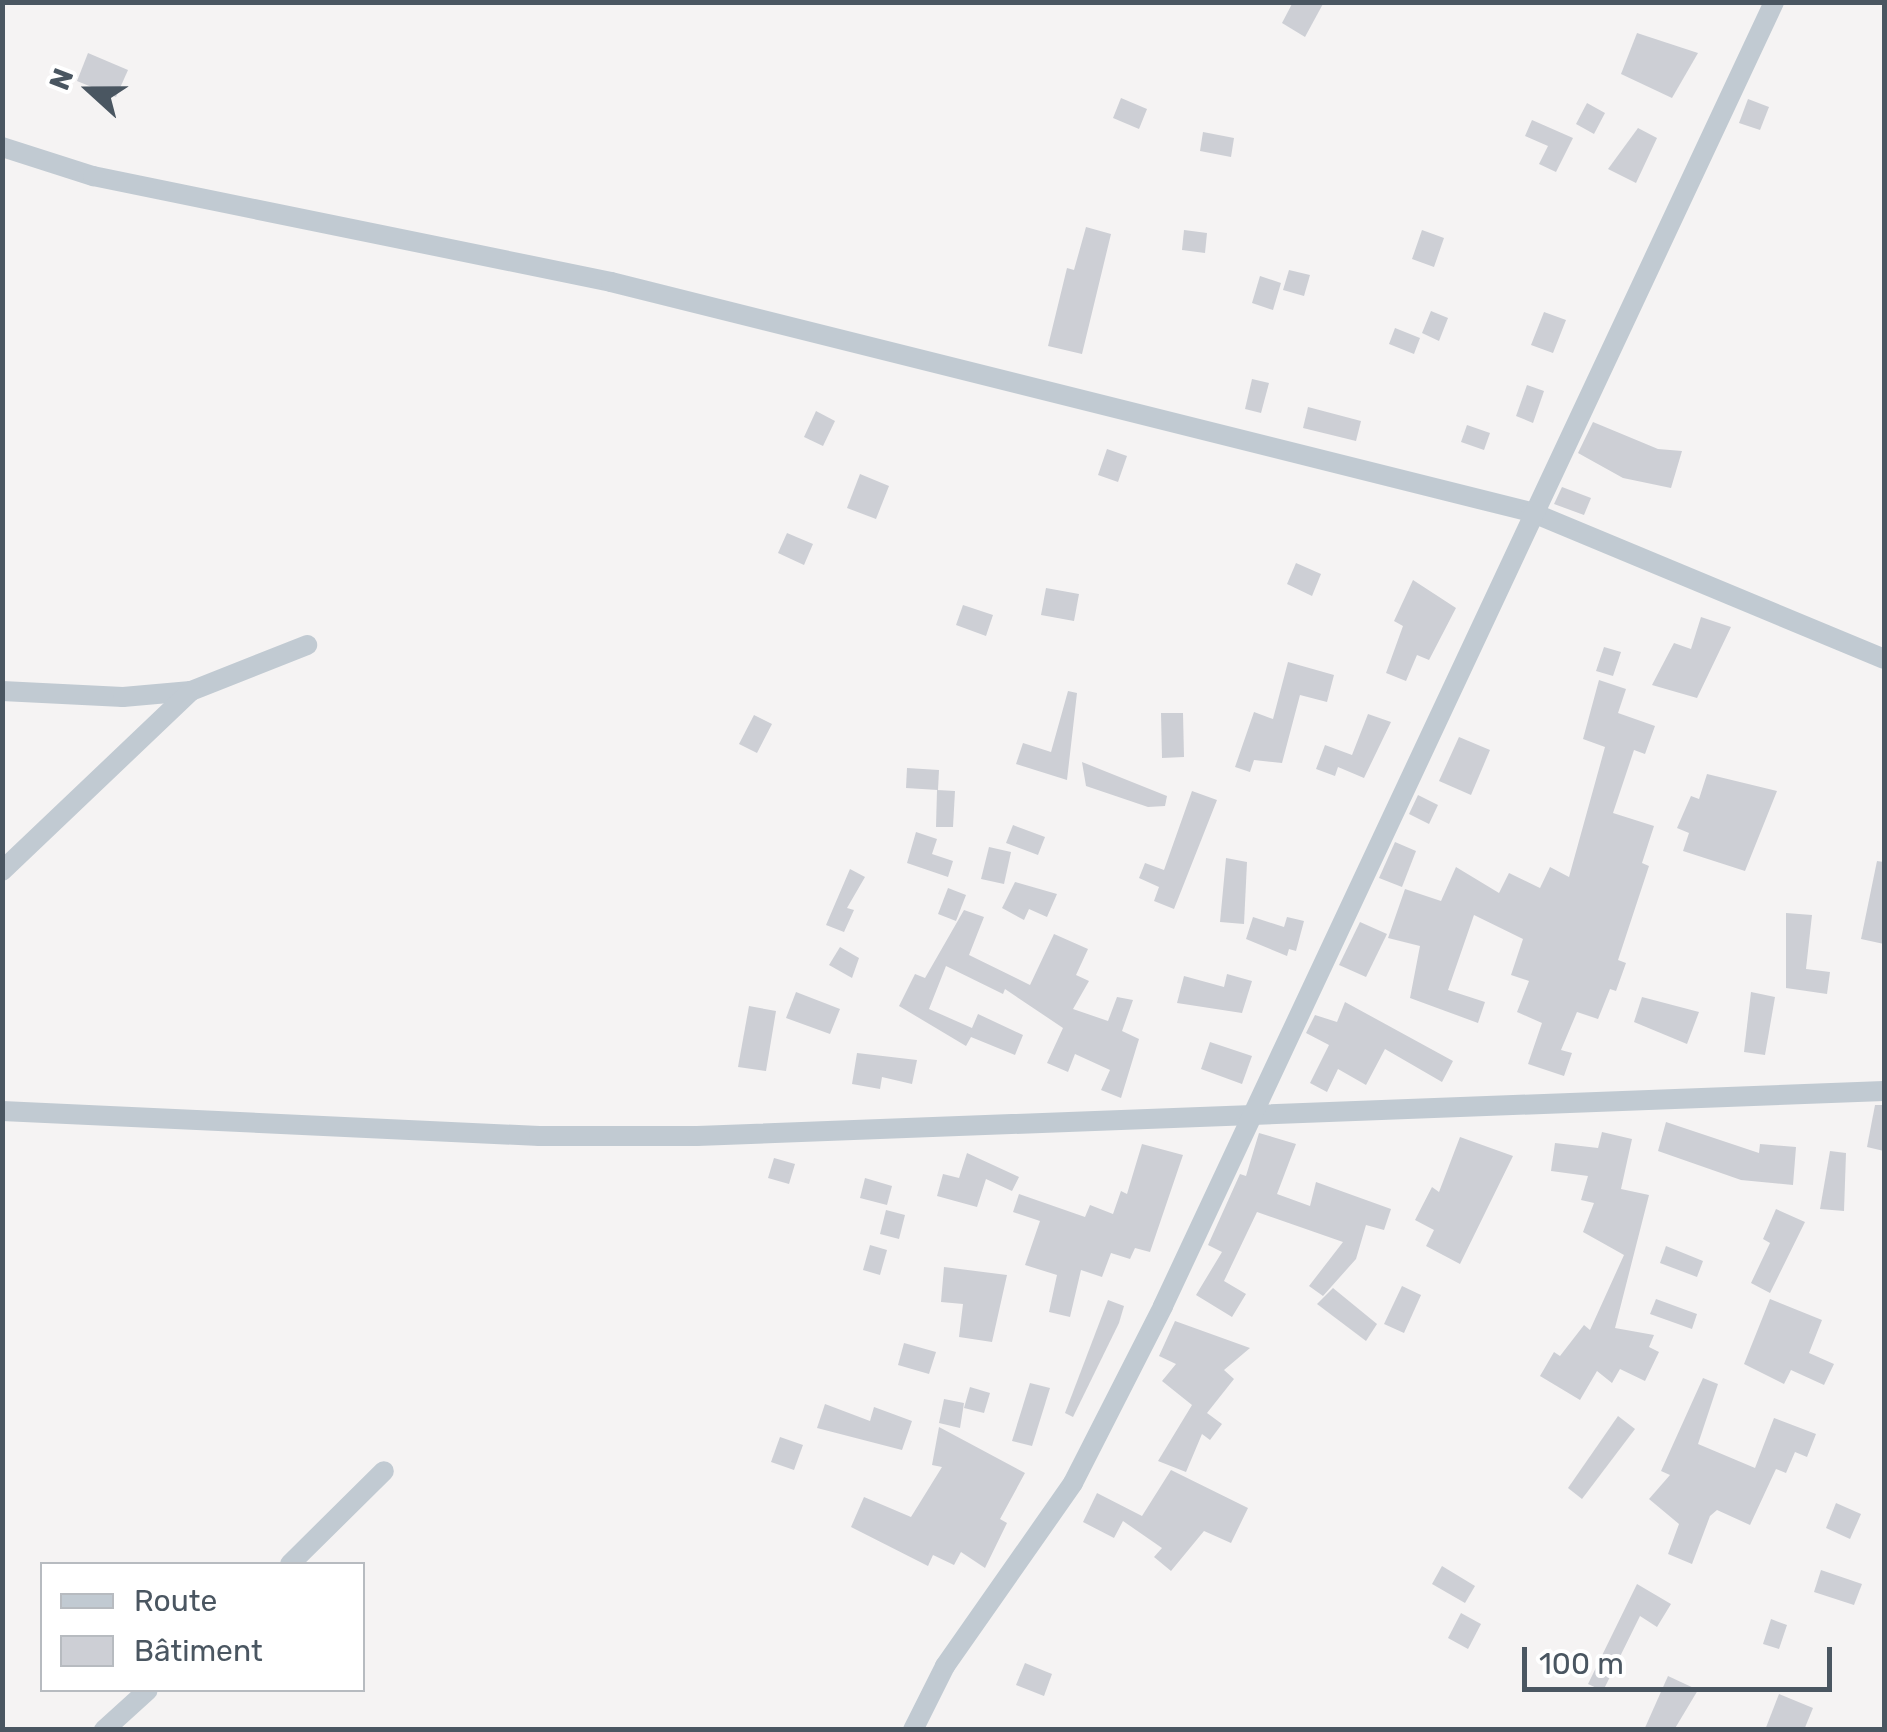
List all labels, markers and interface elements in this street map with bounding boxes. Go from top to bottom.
north arrow [40,40,140,140]
text: N [43,64,81,94]
legend [40,1562,365,1692]
text: Route [134,1583,217,1619]
scale bar [1527,1627,1837,1689]
text: Bâtiment [134,1633,263,1669]
text: 100 m [1539,1646,1624,1682]

